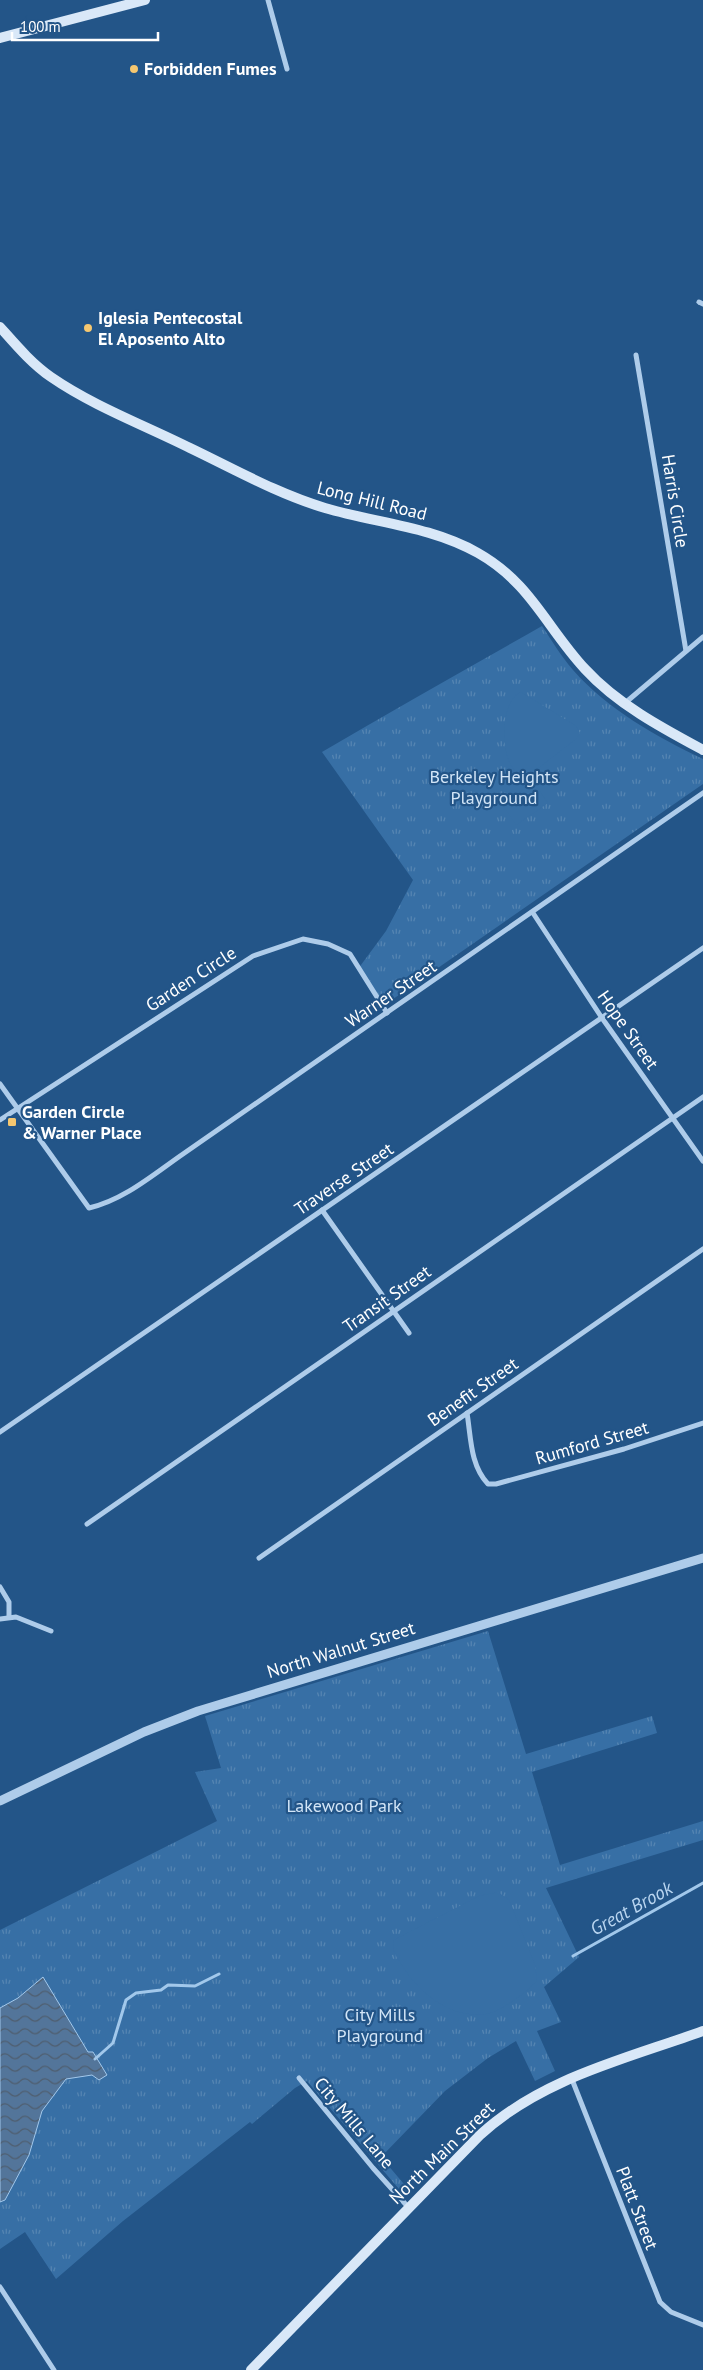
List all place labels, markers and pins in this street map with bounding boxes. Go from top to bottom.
place label: Forbidden Fumes [144,57,277,80]
marker: Forbidden Fumes [128,63,140,75]
place label: Iglesia Pentecostal El Aposento Alto [98,306,243,350]
marker: Iglesia Pentecostal El Aposento Alto [82,322,94,334]
place label: Garden Circle & Warner Place [22,1100,142,1144]
marker: Garden Circle & Warner Place [6,1116,18,1128]

